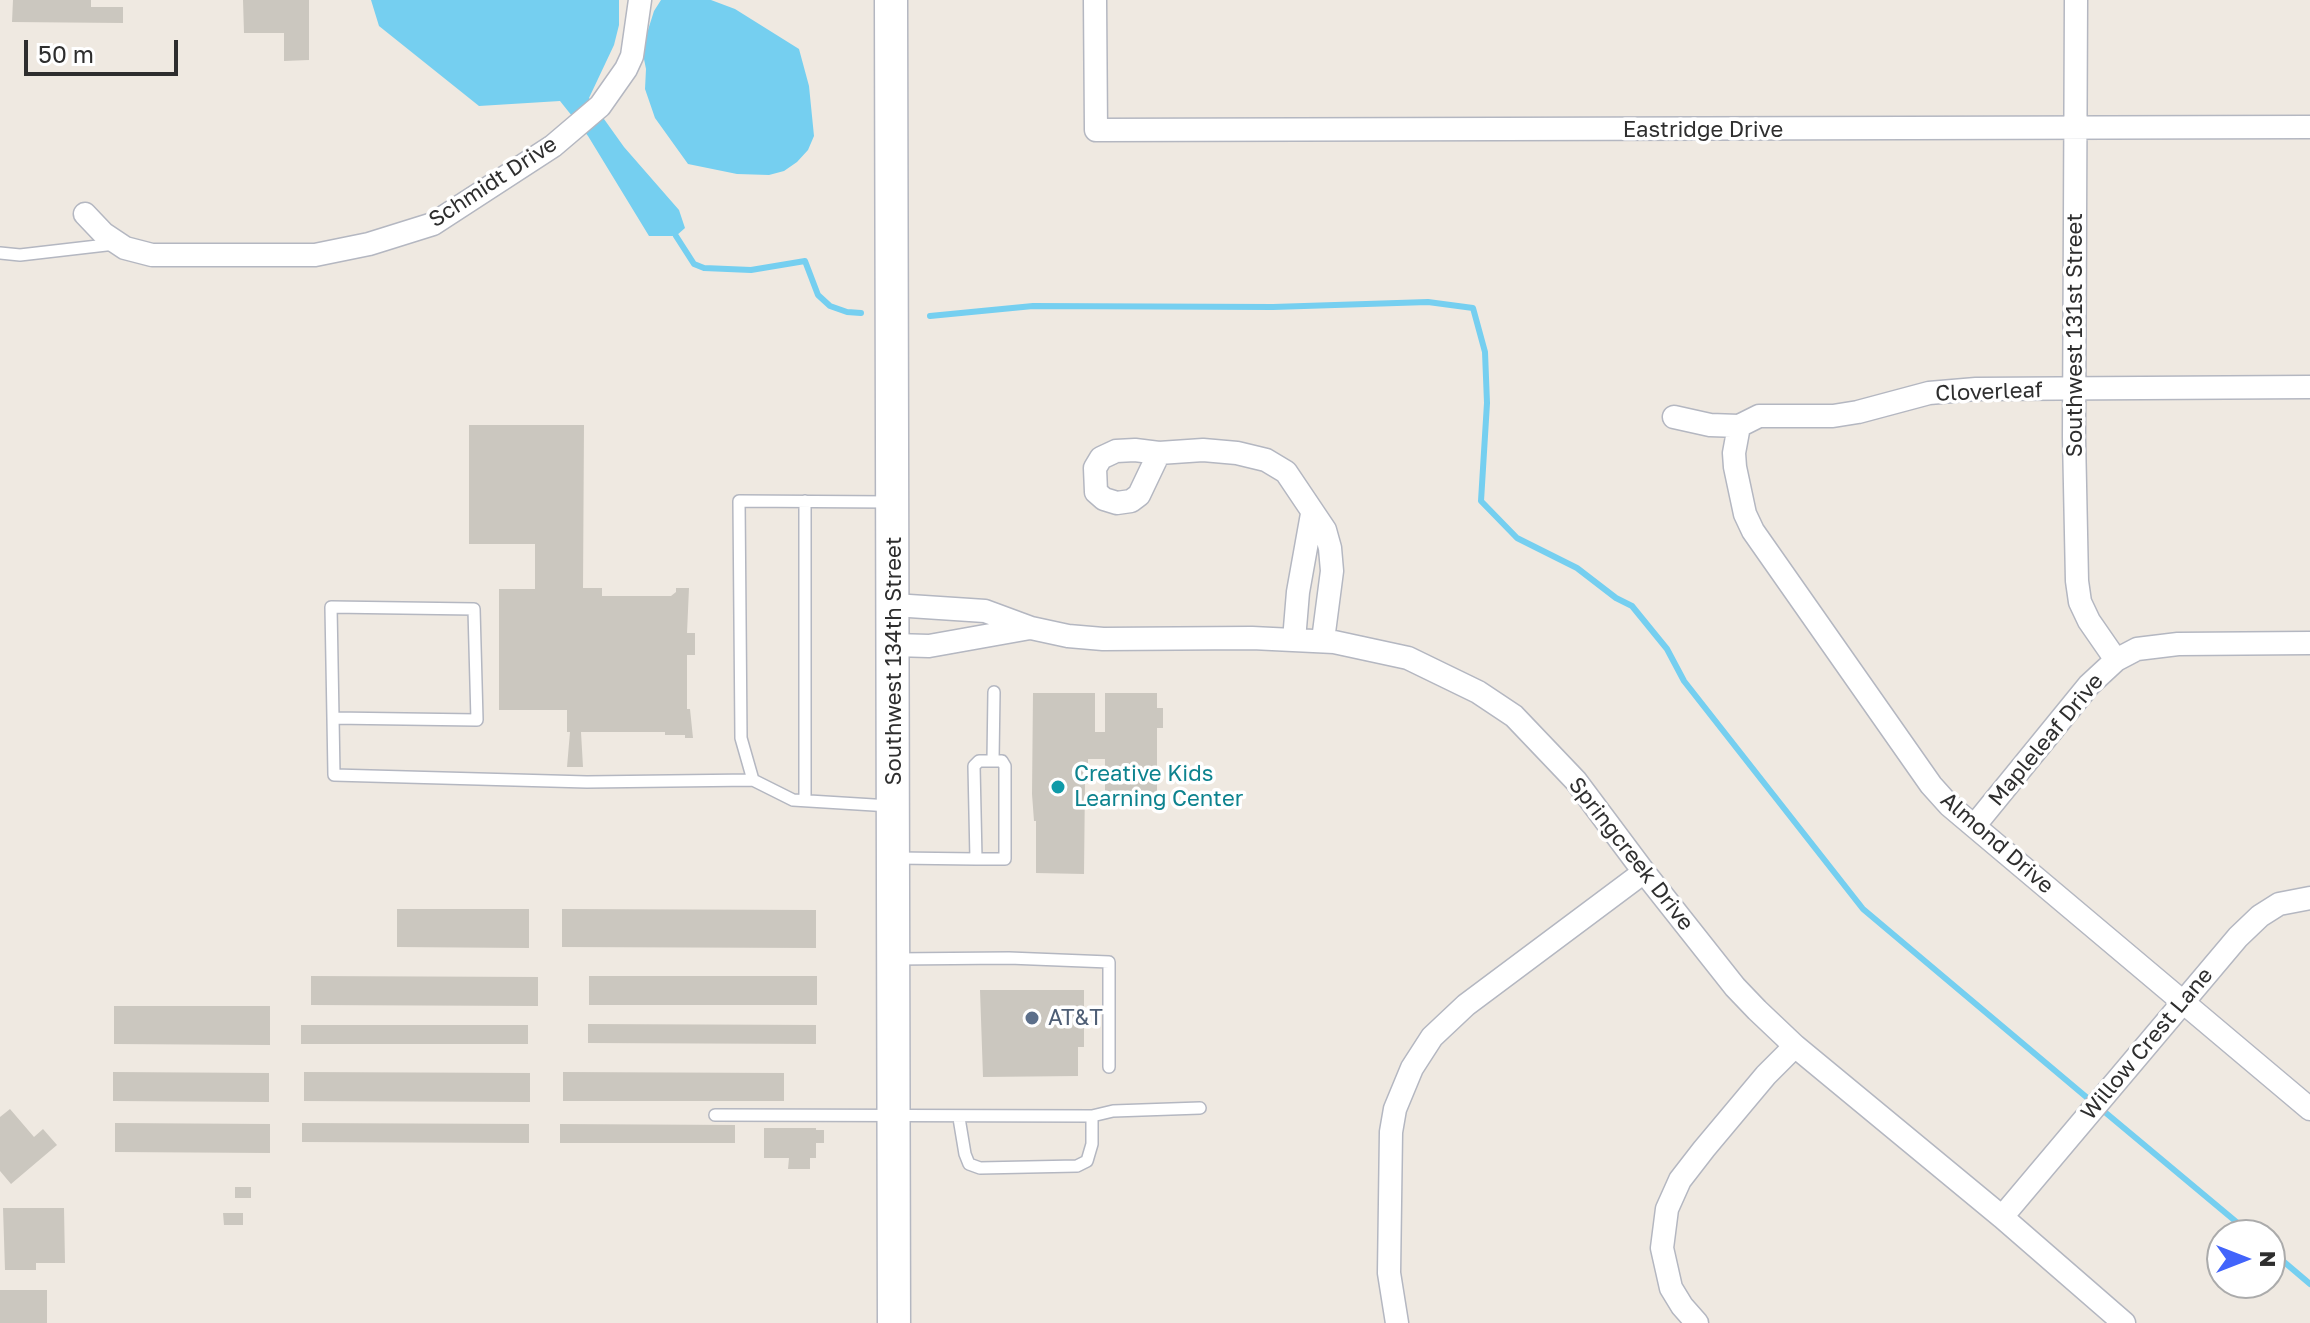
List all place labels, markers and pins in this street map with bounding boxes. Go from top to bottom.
place label: Creative Kids Learning Center [1074,761,1243,812]
marker: Creative Kids Learning Center [1049,778,1067,796]
place label: AT&T [1048,1005,1103,1031]
marker: AT&T [1023,1009,1041,1027]

